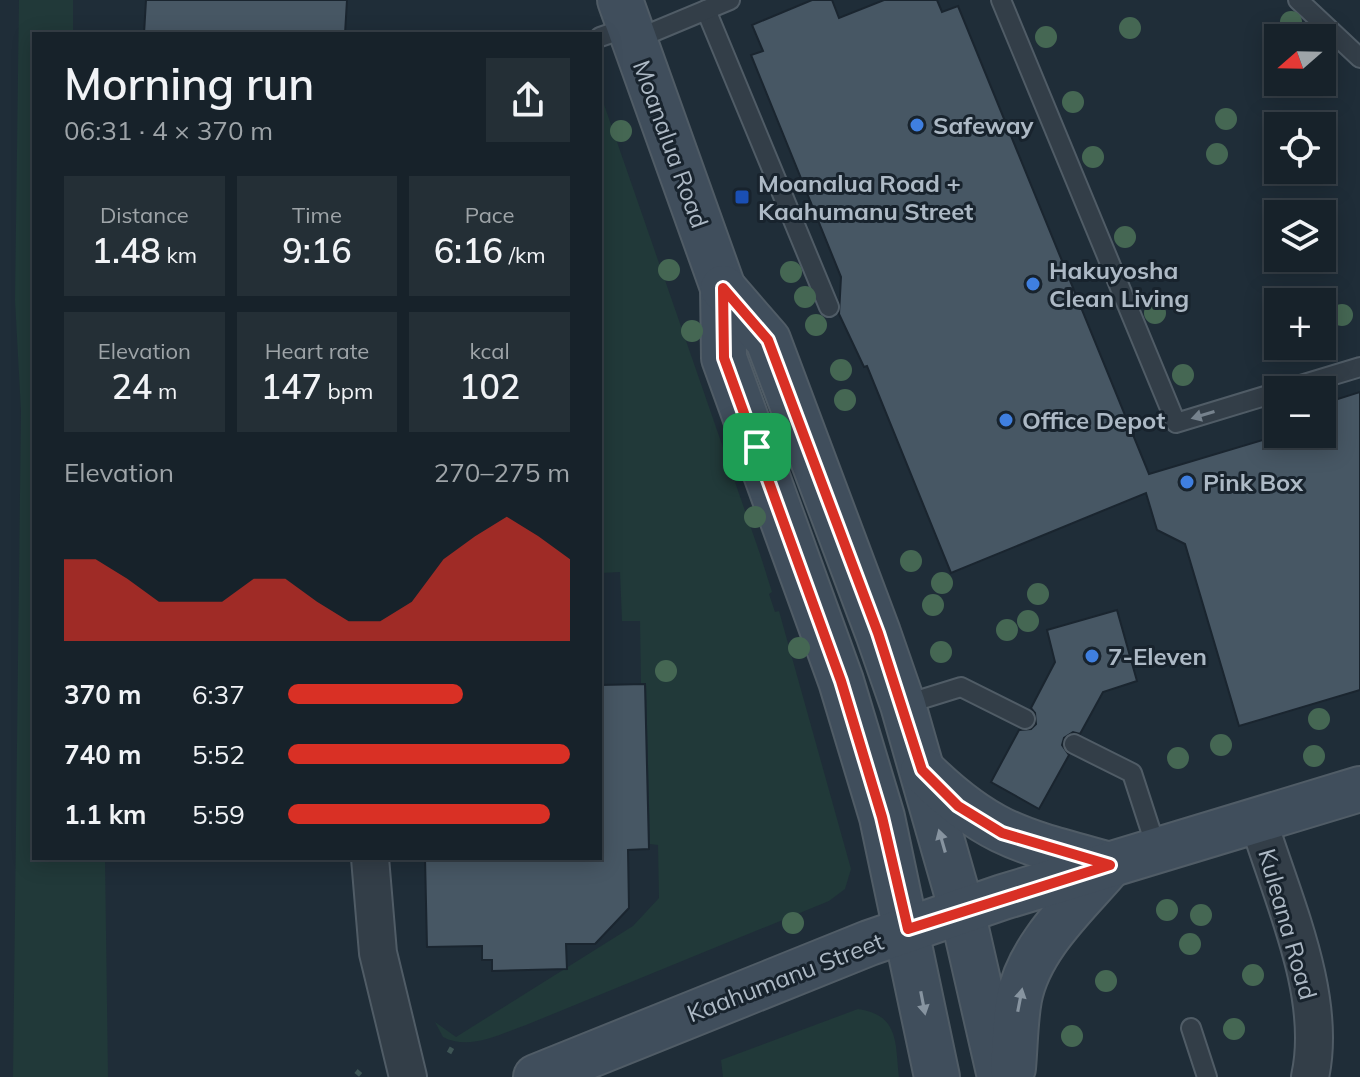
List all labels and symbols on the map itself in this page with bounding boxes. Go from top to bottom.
north arrow [1264,24,1336,96]
street label: Moanalua Road [627,56,715,232]
place label: Safeway [933,110,1035,140]
marker: Safeway [908,116,926,134]
place label: Moanalua Road + Kaahumanu Street [758,168,973,226]
marker: Moanalua Road + Kaahumanu Street [733,188,751,206]
place label: Hakuyosha Clean Living [1049,255,1189,313]
marker: Hakuyosha Clean Living [1024,275,1042,293]
place label: Office Depot [1022,405,1165,435]
one-way arrow [1191,409,1215,422]
marker: Office Depot [997,411,1015,429]
pin [723,413,791,481]
place label: Pink Box [1203,467,1304,497]
marker: Pink Box [1178,473,1196,491]
place label: 7-Eleven [1108,641,1207,671]
marker: 7-Eleven [1083,647,1101,665]
one-way arrow [935,828,948,852]
street label: Kuleana Road [1252,845,1324,1003]
street label: Kaahumanu Street [683,926,887,1028]
one-way arrow [1014,987,1027,1012]
one-way arrow [917,991,930,1016]

